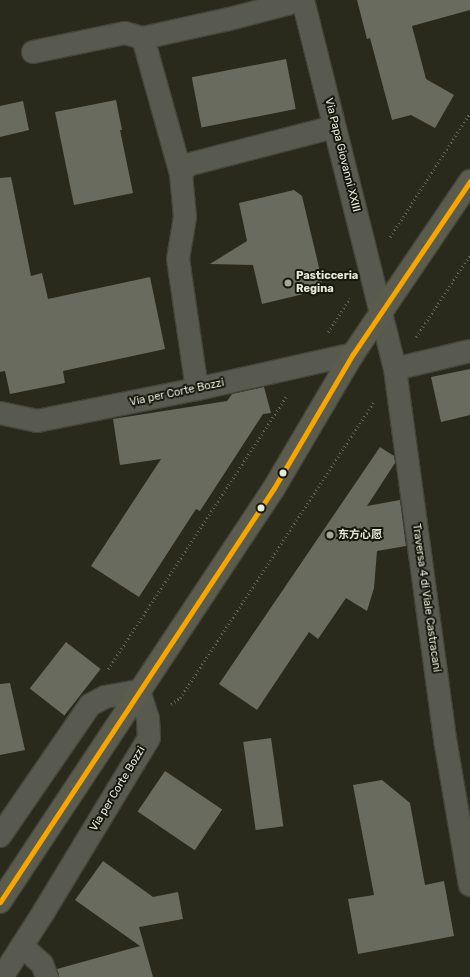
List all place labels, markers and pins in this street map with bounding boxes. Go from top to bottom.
place label: Pasticceria Regina [296,270,358,296]
marker: Pasticceria Regina [283,278,293,288]
unlabelled marker [278,468,288,478]
unlabelled marker [256,503,266,513]
place label: 东方心愿 [338,528,382,542]
marker: 东方心愿 [325,530,335,540]

